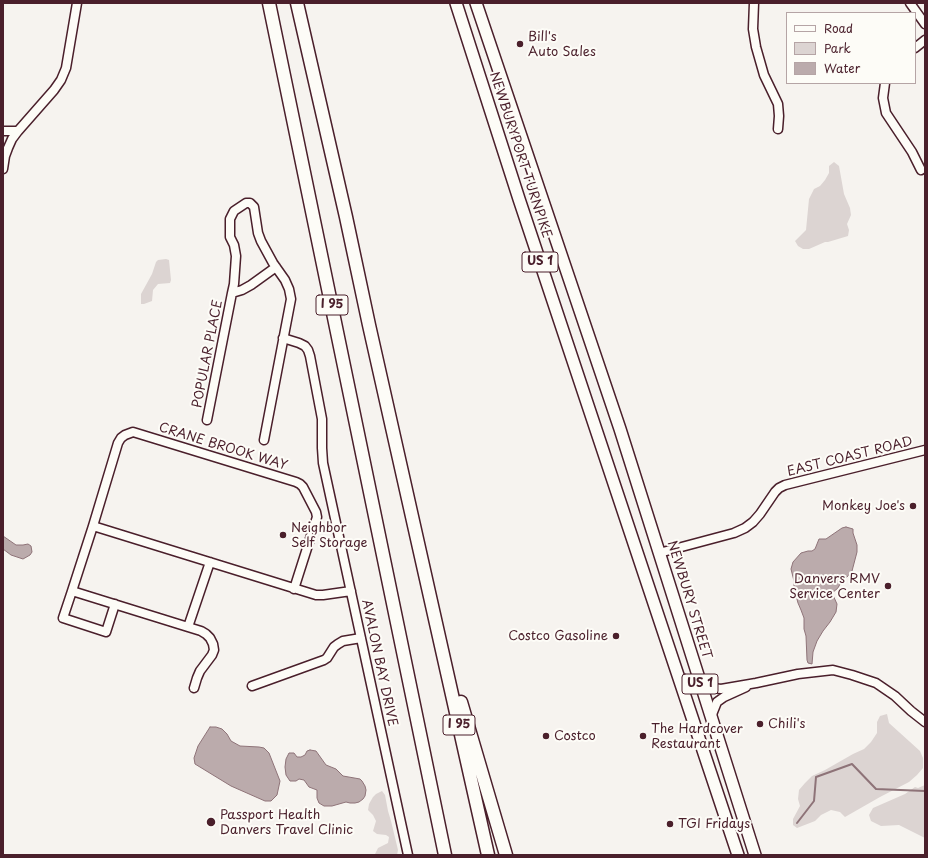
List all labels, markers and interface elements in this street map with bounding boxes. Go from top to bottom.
legend [786,12,916,84]
text: Road [824,19,853,37]
place label: Bill's Auto Sales [528,29,596,60]
marker: Bill's Auto Sales [515,39,525,49]
text: Park [824,39,851,57]
text: Water [824,59,860,77]
street label: NEWBURYPORT TURNPIKE [486,70,554,240]
road number: US 1 [522,252,558,272]
road number: I 95 [316,295,348,315]
street label: POPULAR PLACE [190,299,226,409]
street label: CRANE BROOK WAY [157,420,289,474]
street label: EAST COAST ROAD [786,434,914,480]
place label: Monkey Joe's [822,498,905,514]
marker: Monkey Joe's [908,501,918,511]
place label: Neighbor Self Storage [291,520,367,551]
marker: Neighbor Self Storage [278,530,288,540]
street label: NEWBURY STREET [664,539,714,661]
place label: Danvers RMV Service Center [789,571,880,602]
marker: Danvers RMV Service Center [883,581,893,591]
street label: AVALON BAY DRIVE [358,598,400,728]
place label: Costco Gasoline [508,628,608,644]
marker: Costco Gasoline [611,631,621,641]
road number: US 1 [682,674,718,694]
road number: I 95 [443,715,475,735]
place label: Chili's [768,716,805,732]
marker: Chili's [755,719,765,729]
place label: The Hardcover Restaurant [651,721,743,752]
place label: Costco [554,728,596,744]
marker: Costco [541,731,551,741]
marker: The Hardcover Restaurant [638,731,648,741]
place label: Passport Health Danvers Travel Clinic [220,807,353,838]
marker: Passport Health Danvers Travel Clinic [205,816,217,828]
place label: TGI Fridays [678,816,750,832]
marker: TGI Fridays [665,819,675,829]

